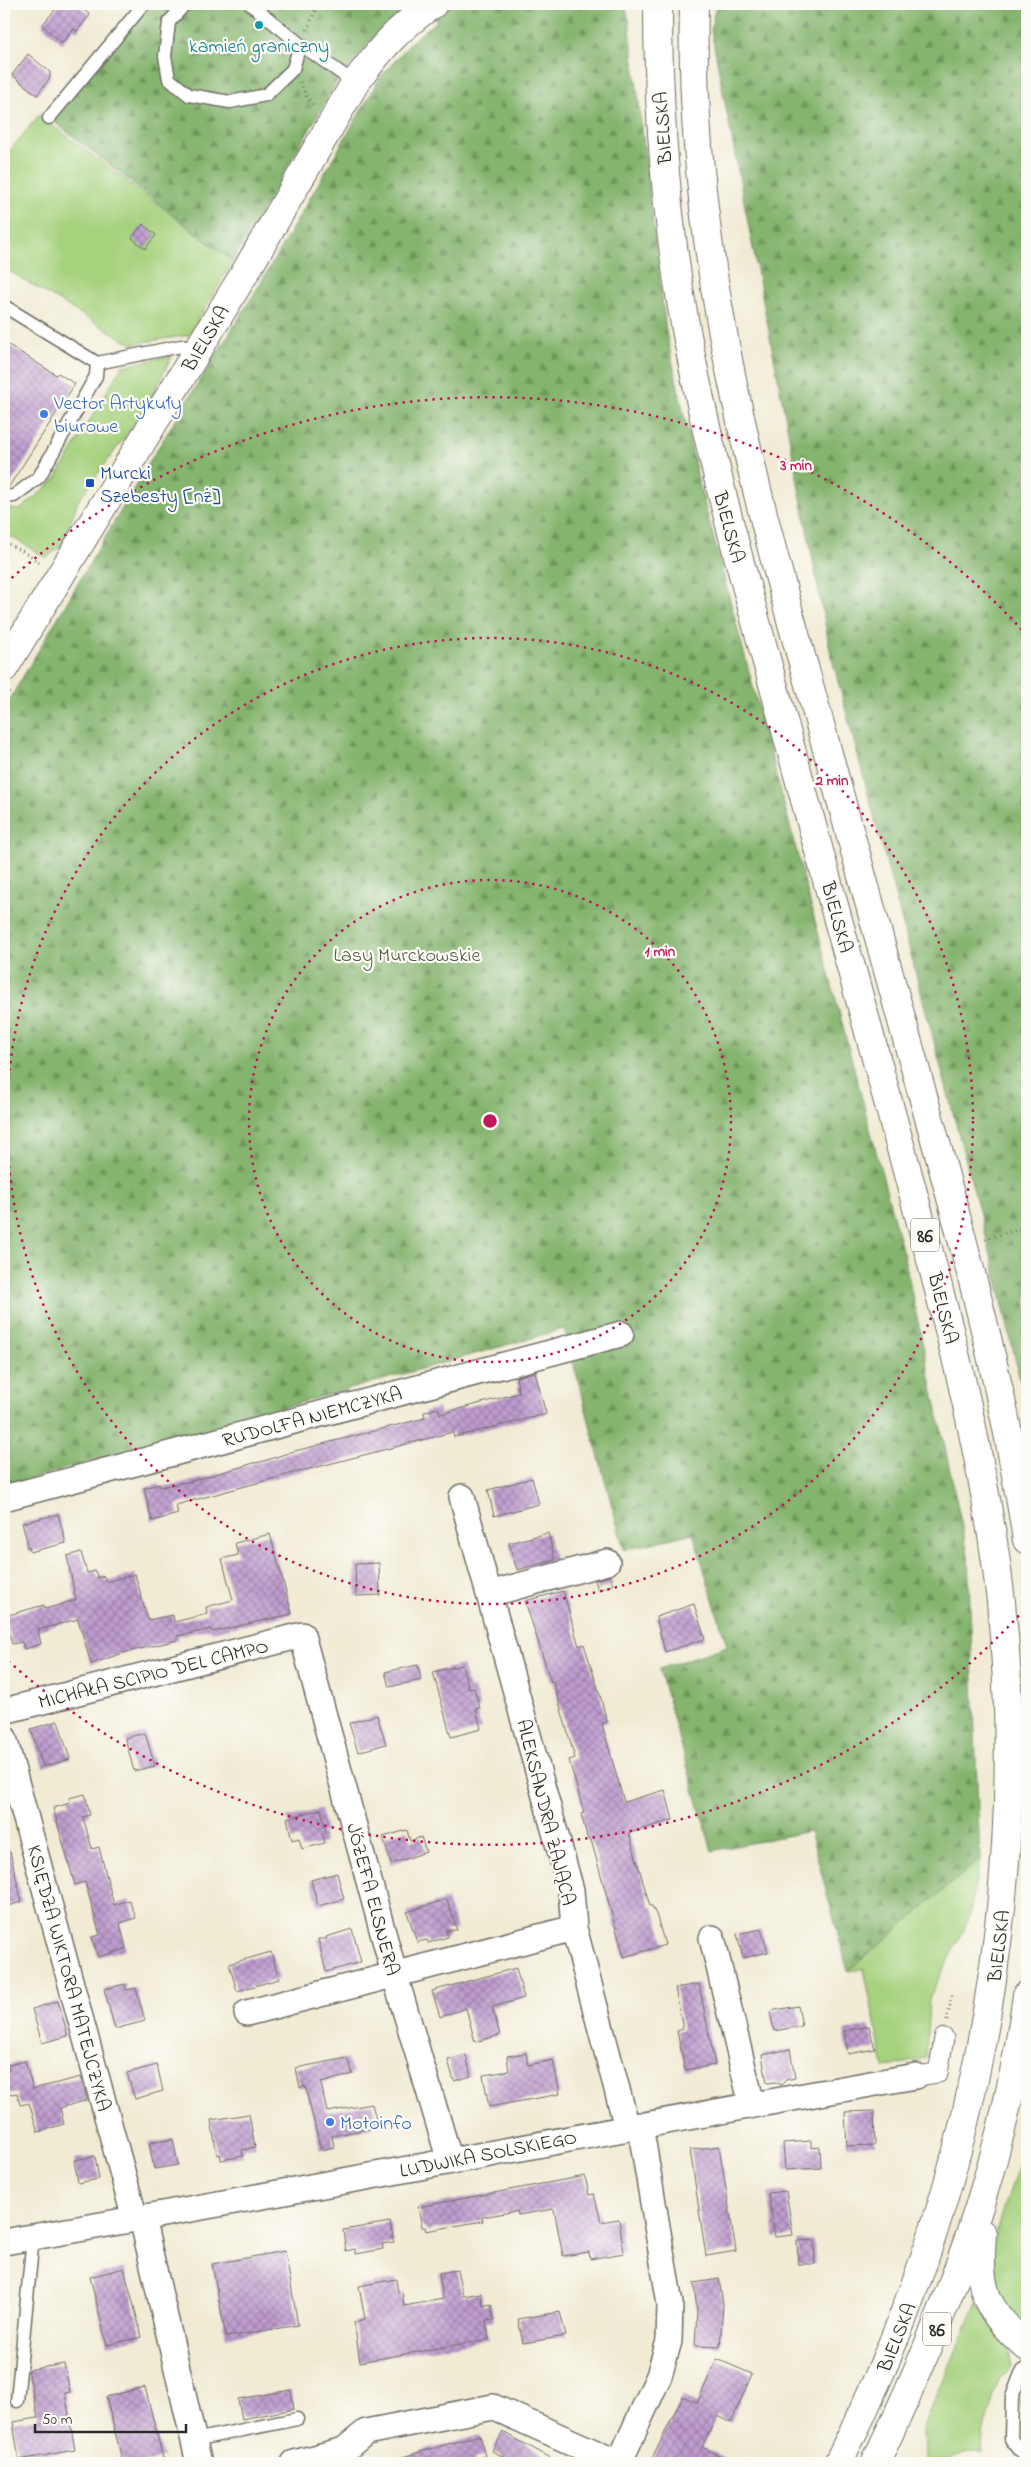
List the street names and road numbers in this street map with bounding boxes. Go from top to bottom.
street label: BIELSKA [647,91,682,166]
street label: BIELSKA [176,301,238,379]
street label: BIELSKA [704,488,751,566]
street label: BIELSKA [812,878,859,956]
road number: 86 [911,1218,939,1252]
street label: BIELSKA [918,1269,964,1347]
street label: RUDOLFA NIEMCZYKA [219,1380,406,1456]
street label: MICHAŁA SCIPIO DEL CAMPO [35,1633,272,1718]
street label: ALEKSANDRA ZAJĄCA [507,1716,582,1909]
street label: JÓZEFA ELSNERA [337,1820,406,1979]
street label: KSIĘDZA WIKTORA MATEJCZYKA [18,1842,117,2115]
street label: BIELSKA [982,1909,1019,1985]
street label: LUDWIKA SOLSKIEGO [397,2124,579,2187]
street label: BIELSKA [871,2299,925,2378]
road number: 86 [923,2312,951,2346]

